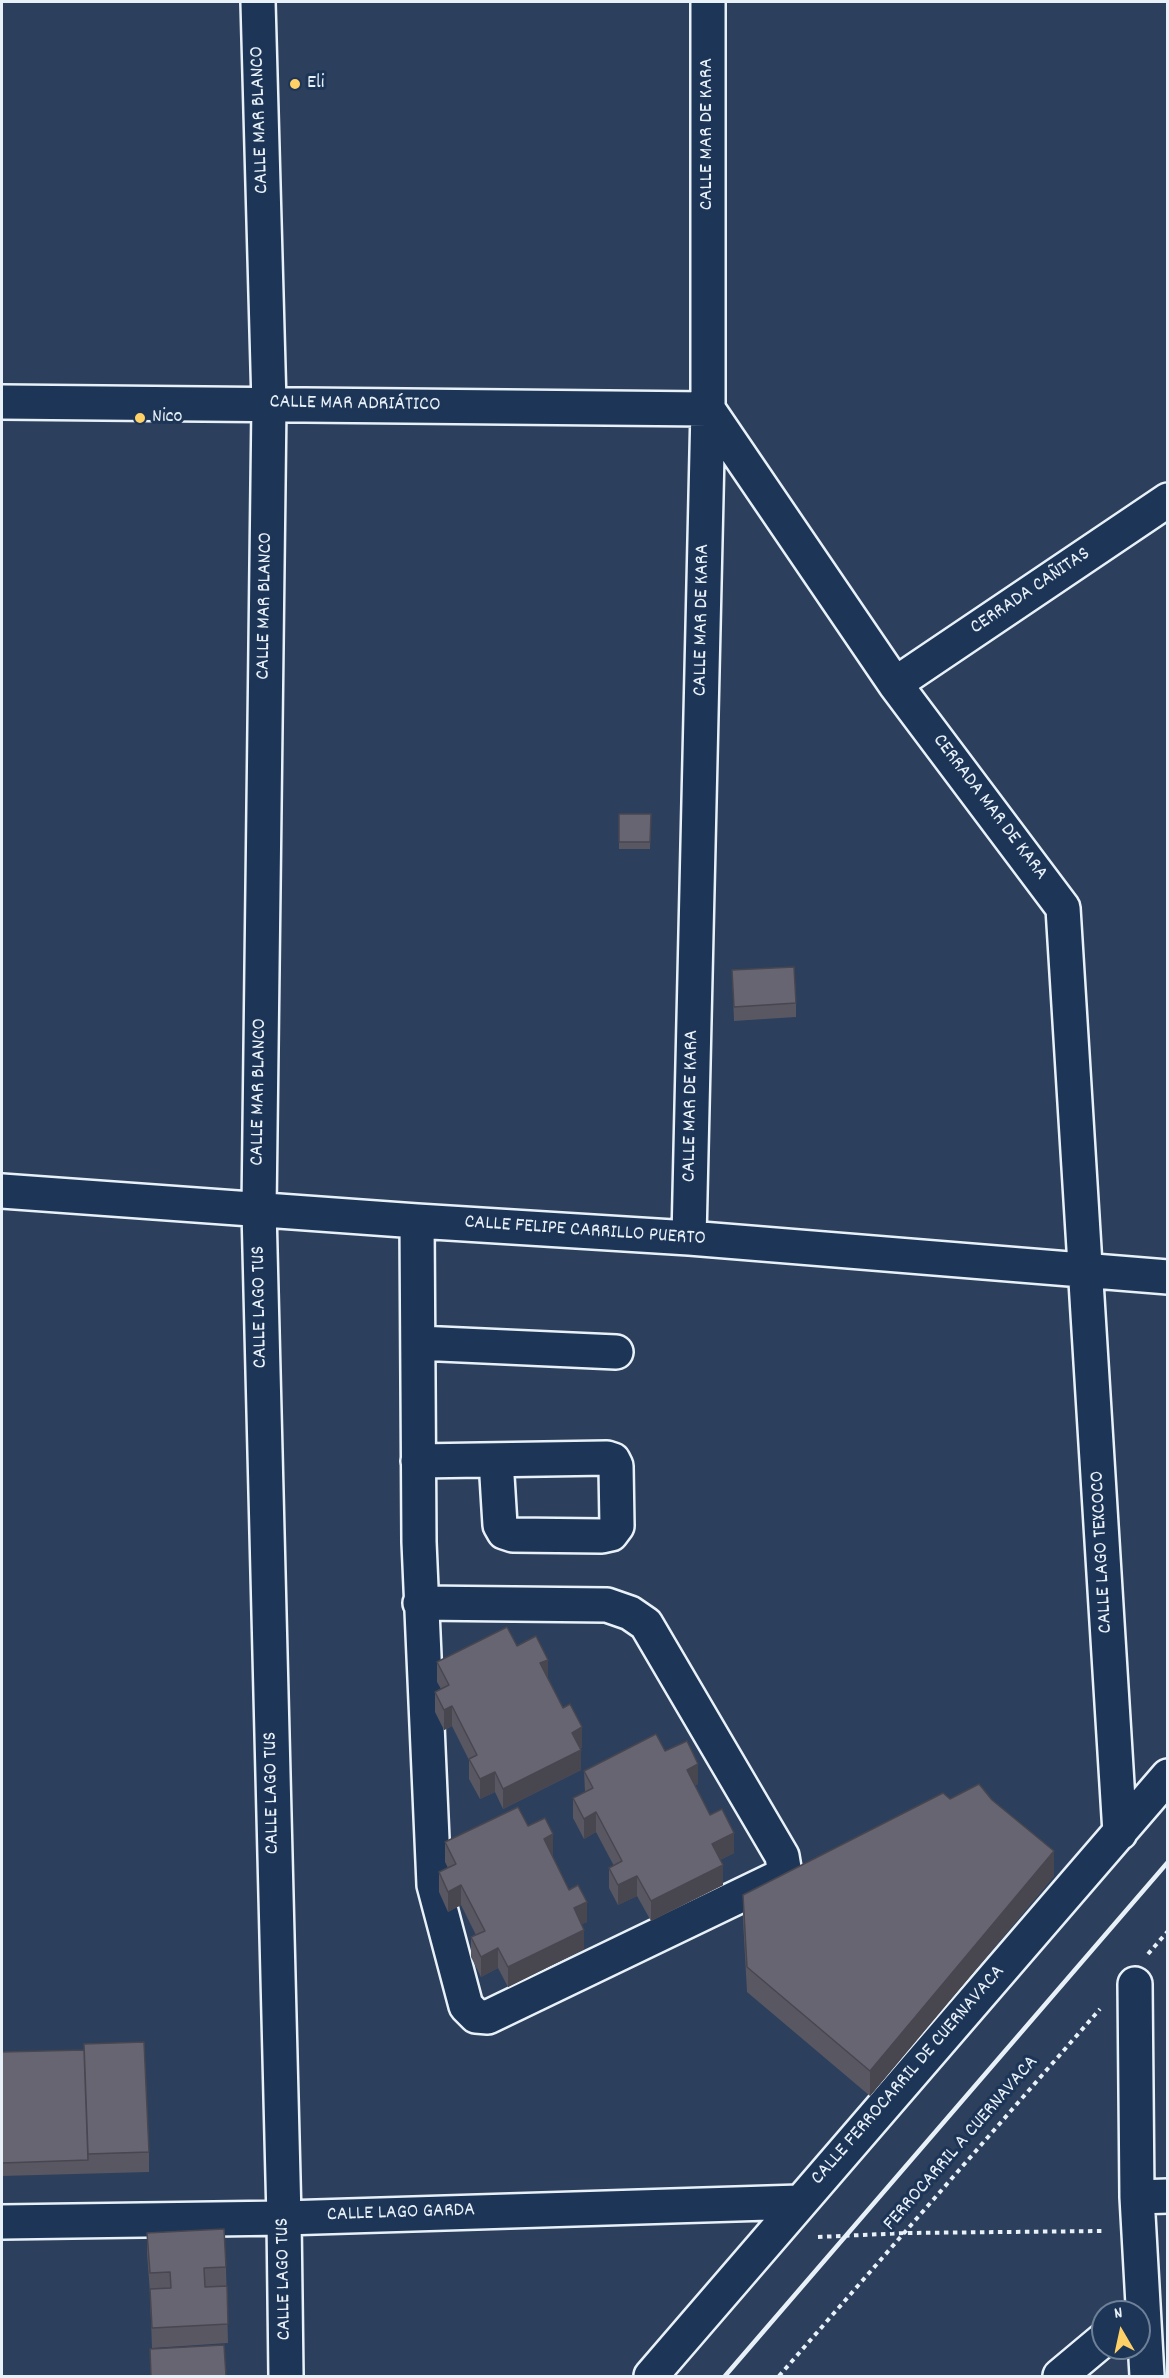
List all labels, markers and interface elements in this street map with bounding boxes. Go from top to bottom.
street label: CALLE MAR BLANCO [246,46,276,194]
street label: CALLE MAR DE KARA [696,58,720,210]
place label: Eli [307,72,324,96]
marker: Eli [288,77,302,91]
street label: CALLE MAR ADRIÁTICO [269,392,441,418]
place label: Nico [152,406,182,430]
marker: Nico [133,411,147,425]
street label: CALLE MAR BLANCO [253,532,279,680]
street label: CERRADA CAÑITAS [967,543,1095,641]
street label: CALLE MAR DE KARA [690,544,716,696]
street label: CERRADA MAR DE KARA [926,730,1052,886]
street label: CALLE MAR BLANCO [247,1018,273,1166]
street label: CALLE MAR DE KARA [679,1030,705,1182]
street label: CALLE FELIPE CARRILLO PUERTO [464,1212,706,1252]
street label: CALLE LAGO TUS [248,1246,274,1368]
street label: CALLE LAGO TEXCOCO [1087,1470,1119,1634]
street label: CALLE LAGO TUS [260,1732,286,1854]
street label: CALLE FERROCARRIL DE CUERNAVACA [807,1961,1011,2191]
street label: FERROCARRIL A CUERNAVACA [879,2052,1045,2236]
street label: CALLE LAGO GARDA [327,2199,475,2229]
street label: CALLE LAGO TUS [272,2218,298,2340]
north arrow [1091,2300,1151,2360]
text: N [1113,2302,1124,2326]

